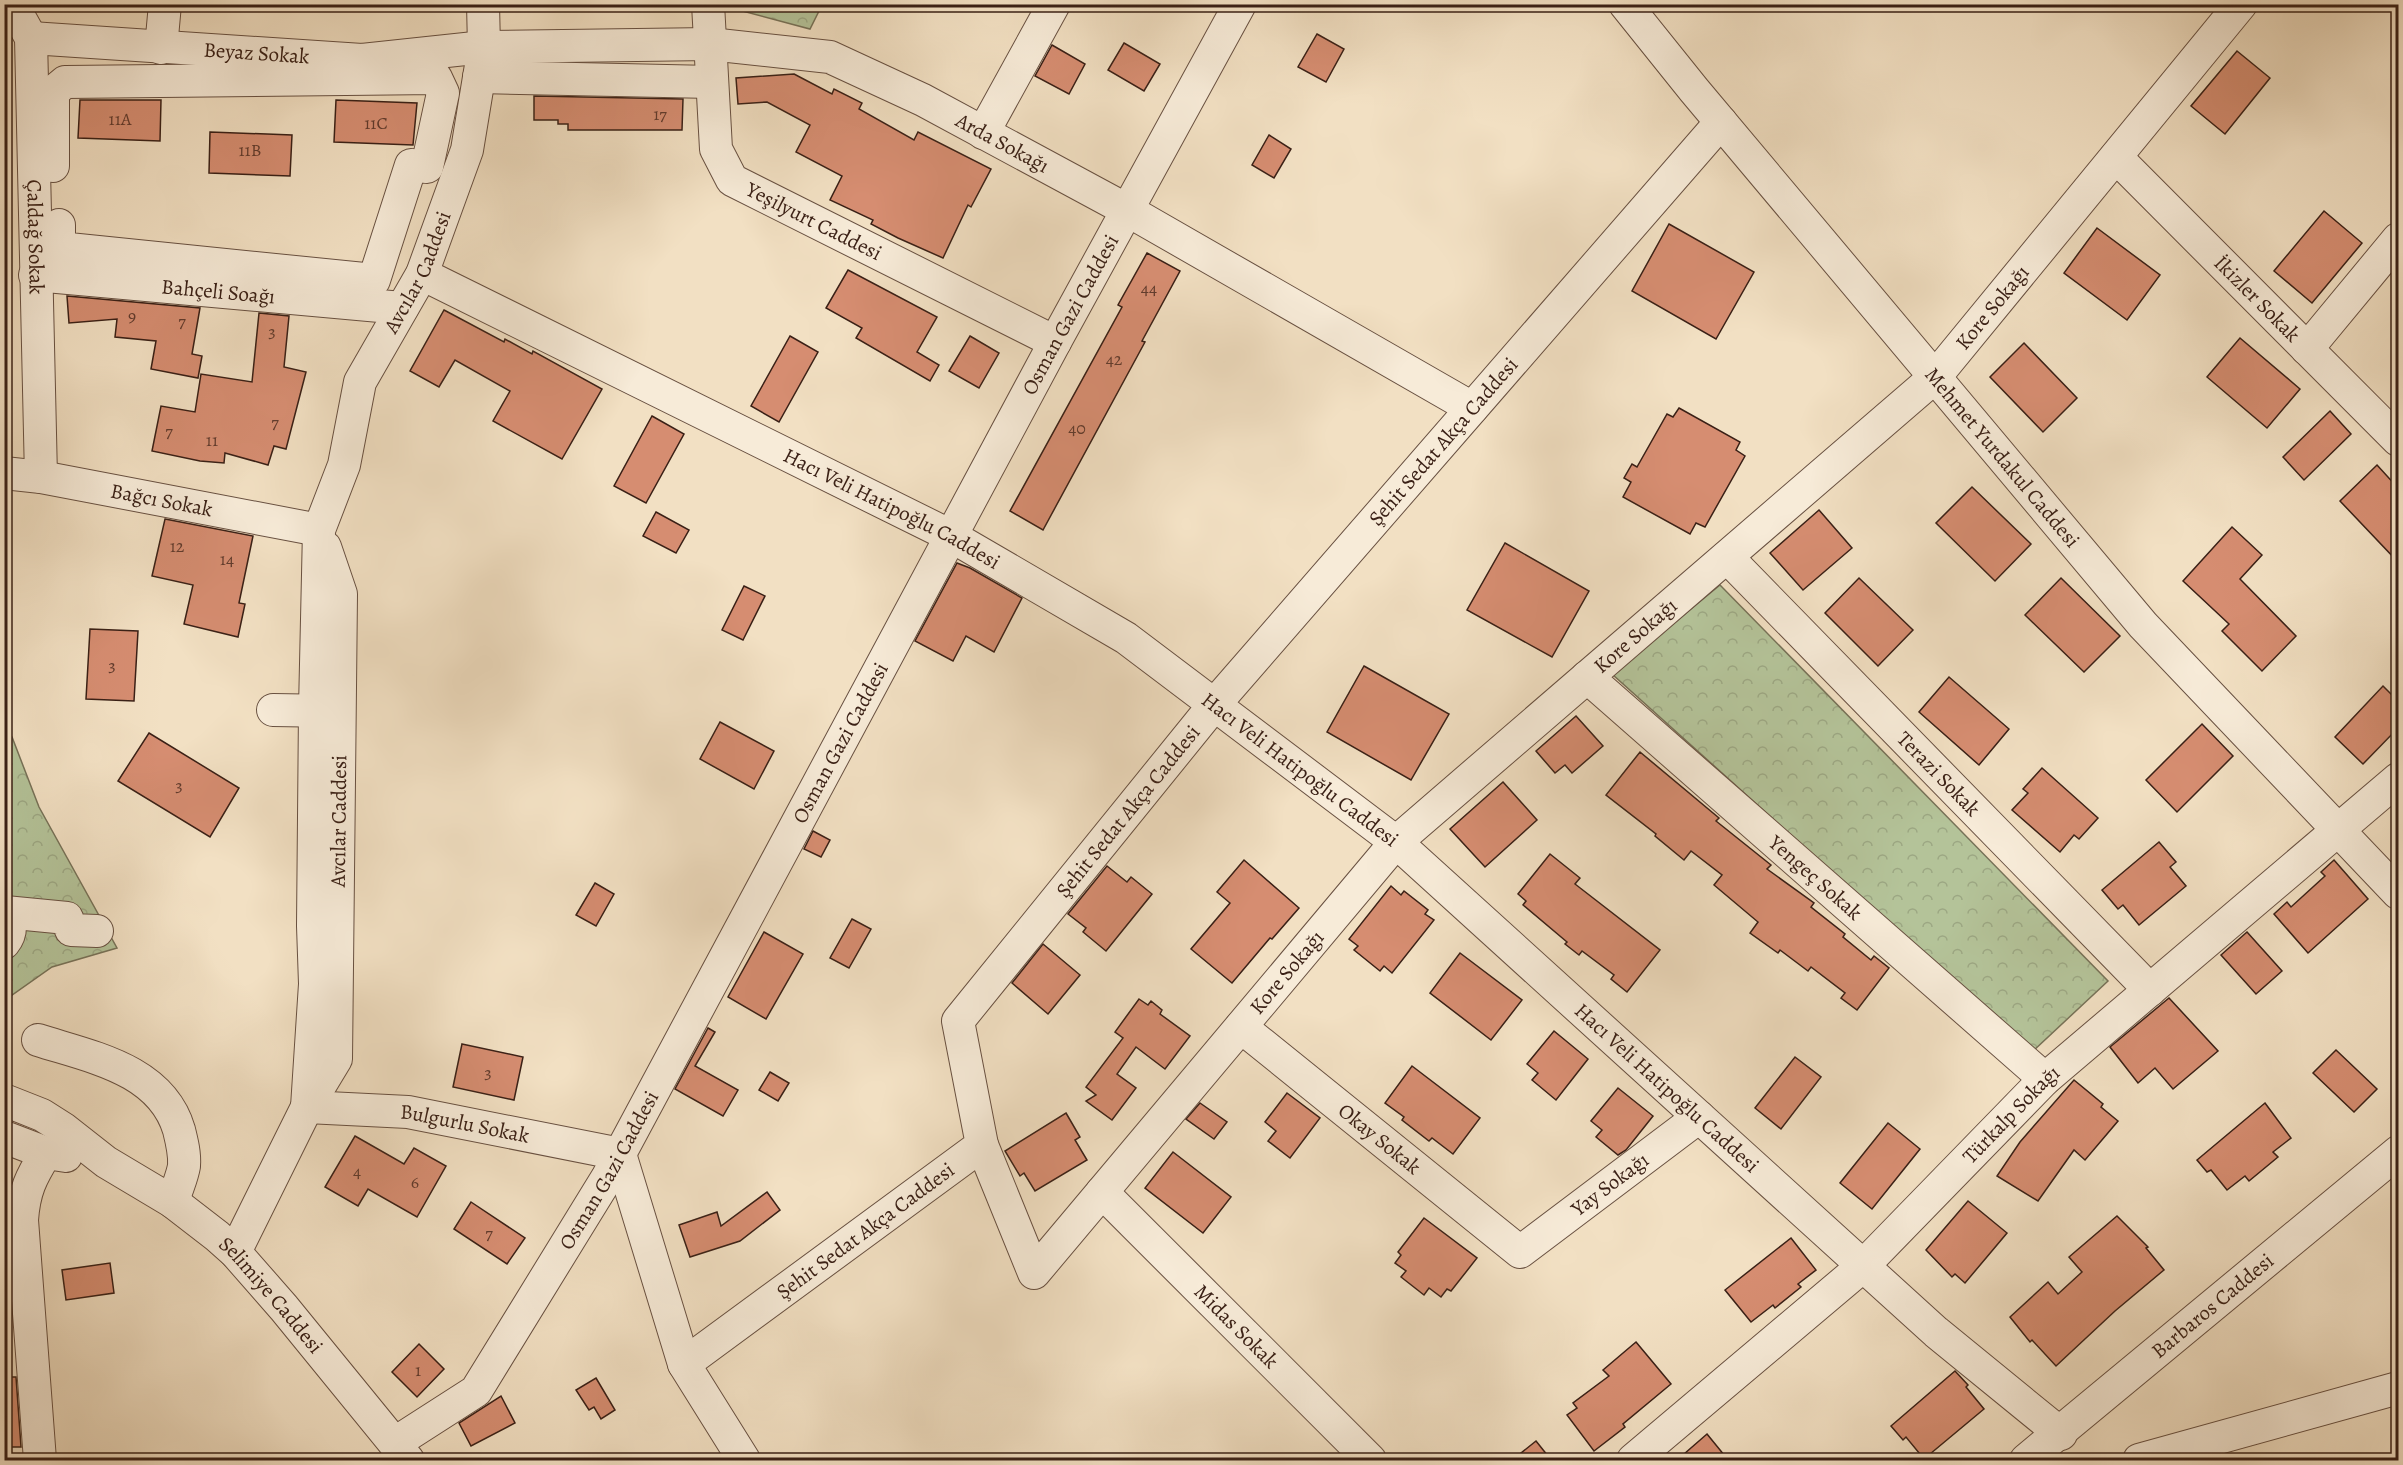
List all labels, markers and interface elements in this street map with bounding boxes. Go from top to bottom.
street label: Beyaz Sokak [203,36,311,71]
house number: 17 [653,102,667,126]
street label: Arda Sokağı [950,106,1054,180]
house number: 11A [109,107,132,131]
house number: 11C [364,111,388,135]
house number: 11B [238,138,262,162]
street label: Yeşilyurt Caddesi [741,175,887,267]
street label: Çaldağ Sokak [20,179,51,296]
street label: Avcılar Caddesi [376,207,458,339]
street label: Osman Gazi Caddesi [1015,229,1125,400]
street label: İkizler Sokak [2208,249,2307,349]
street label: Kore Sokağı [1949,259,2035,356]
street label: Bahçeli Soağı [160,272,276,311]
house number: 44 [1141,276,1157,300]
house number: 9 [128,304,136,328]
house number: 7 [178,309,186,333]
house number: 3 [268,319,276,343]
house number: 42 [1106,347,1123,371]
street label: Şehit Sedat Akça Caddesi [1362,351,1524,532]
street label: Mehmet Yurdakul Caddesi [1919,361,2086,554]
house number: 7 [271,410,279,434]
house number: 40 [1068,416,1086,440]
house number: 7 [165,419,173,443]
house number: 11 [206,428,218,452]
street label: Hacı Veli Hatipoğlu Caddesi [779,441,1005,576]
street label: Bağcı Sokak [108,477,216,524]
house number: 12 [170,534,185,558]
house number: 14 [220,547,234,571]
street label: Kore Sokağı [1588,592,1683,679]
house number: 3 [108,653,116,677]
street label: Osman Gazi Caddesi [786,657,895,828]
street label: Hacı Veli Hatipoğlu Caddesi [1196,686,1404,853]
street label: Şehit Sedat Akça Caddesi [1049,719,1206,903]
street label: Terazi Sokak [1891,725,1987,823]
street label: Avcılar Caddesi [324,755,353,888]
house number: 3 [175,773,183,797]
street label: Yengeç Sokak [1762,828,1869,927]
street label: Kore Sokağı [1243,924,1330,1020]
street label: Hacı Veli Hatipoğlu Caddesi [1568,997,1765,1179]
street label: Türkalp Sokağı [1956,1058,2066,1170]
house number: 3 [484,1060,492,1084]
street label: Osman Gazi Caddesi [552,1086,665,1255]
street label: Okay Sokak [1332,1097,1427,1181]
street label: Bulgurlu Sokak [400,1098,532,1150]
street label: Yay Sokağı [1565,1146,1654,1223]
street label: Şehit Sedat Akça Caddesi [771,1156,960,1306]
house number: 4 [353,1159,361,1183]
house number: 6 [411,1170,419,1194]
house number: 7 [485,1221,493,1245]
street label: Selimiye Caddesi [213,1230,330,1359]
street label: Barbaros Caddesi [2145,1247,2280,1365]
street label: Midas Sokak [1188,1278,1285,1375]
house number: 1 [415,1358,421,1382]

